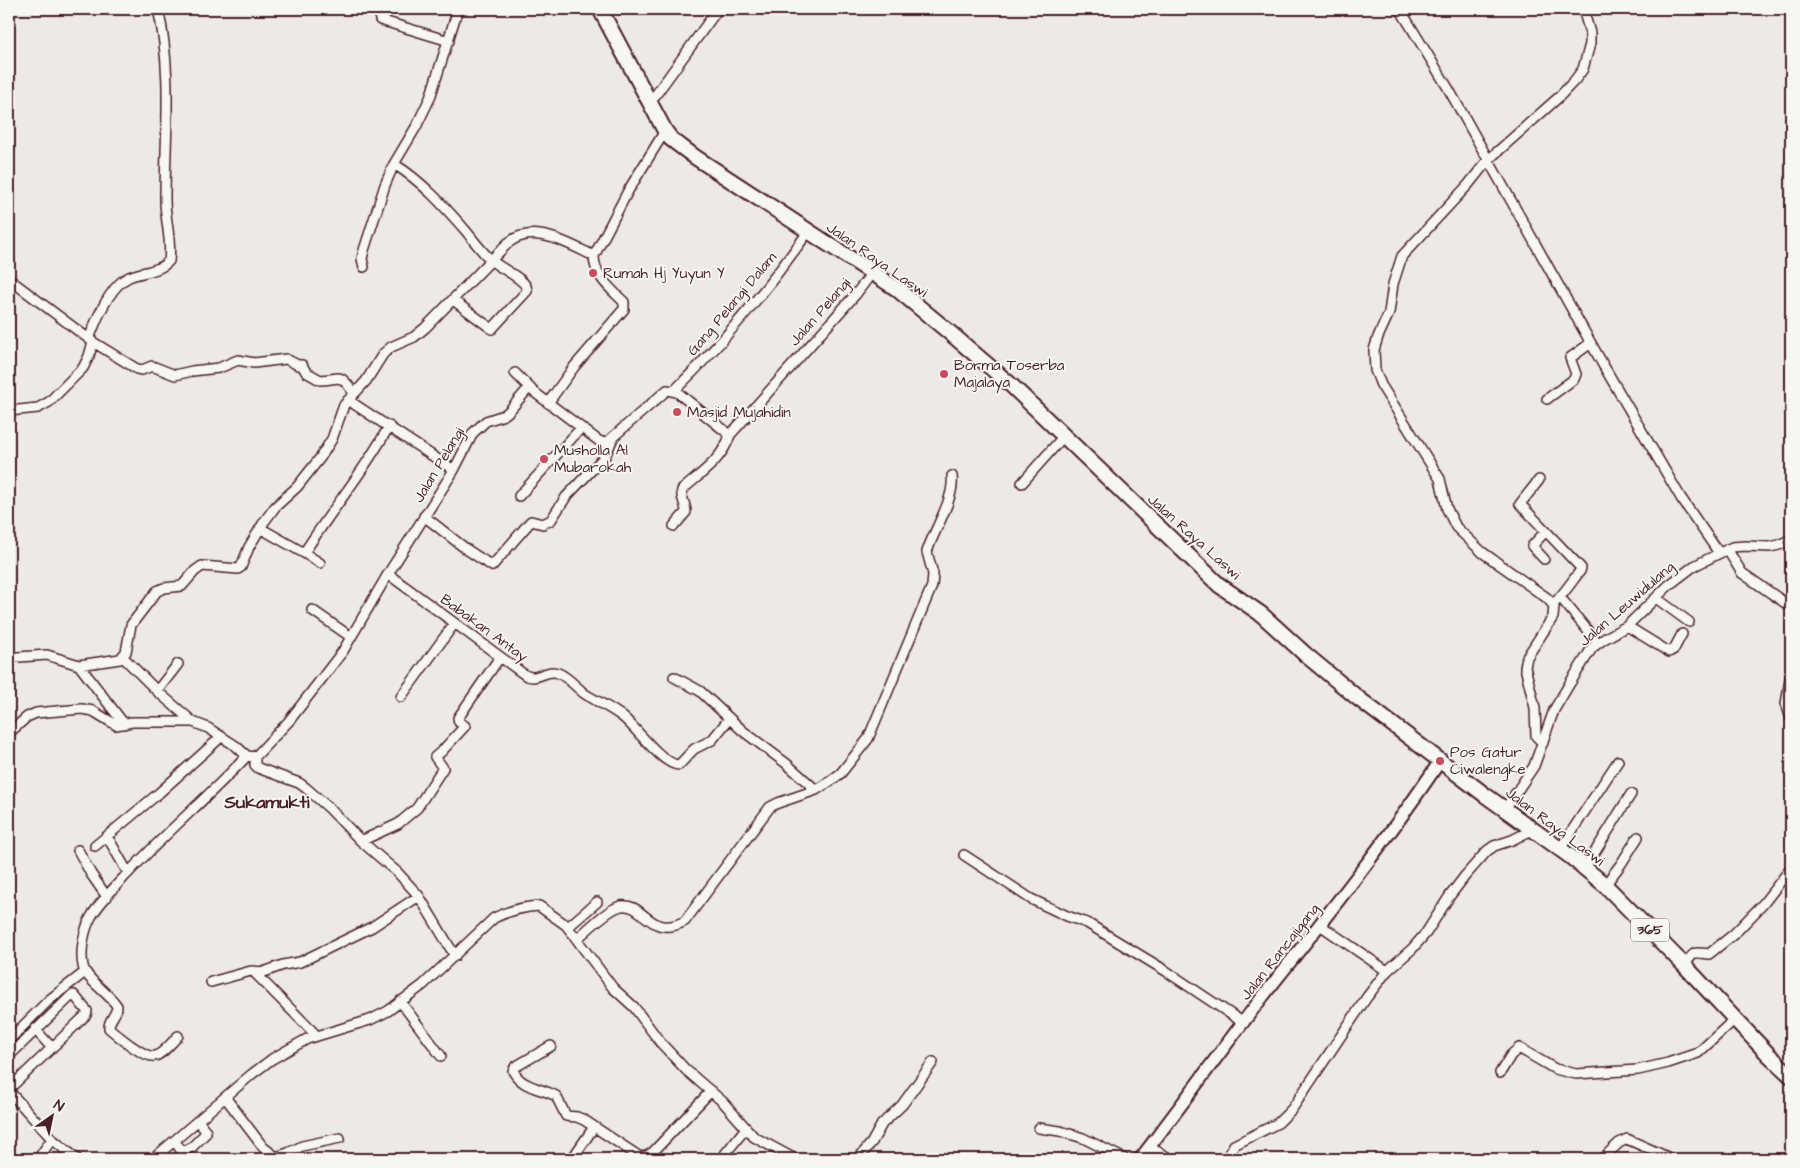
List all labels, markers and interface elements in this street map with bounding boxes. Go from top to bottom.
street label: Jalan Raya Laswi [822,217,932,304]
street label: Gang Pelangi Dalam [682,247,783,361]
place label: Rumah Hj Yuyun Y [603,263,725,285]
marker: Rumah Hj Yuyun Y [587,267,599,279]
street label: Jalan Pelangi [784,273,857,351]
place label: Borma Toserba Majalaya [954,355,1065,394]
marker: Borma Toserba Majalaya [938,368,950,380]
place label: Masjid Mujahidin [687,402,791,423]
marker: Masjid Mujahidin [671,406,683,418]
street label: Jalan Pelangi [408,423,471,507]
place label: Musholla Al Mubarokah [554,440,632,478]
marker: Musholla Al Mubarokah [538,453,550,465]
street label: Jalan Raya Laswi [1142,489,1246,586]
street label: Jalan Leuwidulang [1575,557,1680,652]
street label: Babakan Antay [435,589,532,668]
place label: Pos Gatur Ciwalengke [1450,742,1526,781]
marker: Pos Gatur Ciwalengke [1434,755,1446,767]
street label: Jalan Raya Laswi [1500,783,1610,872]
district label: Sukamukti [223,790,310,815]
street label: Jalan Rancajigang [1236,899,1325,1005]
road number: 365 [1631,918,1669,942]
north arrow [28,1090,78,1140]
text: N [49,1095,68,1117]

